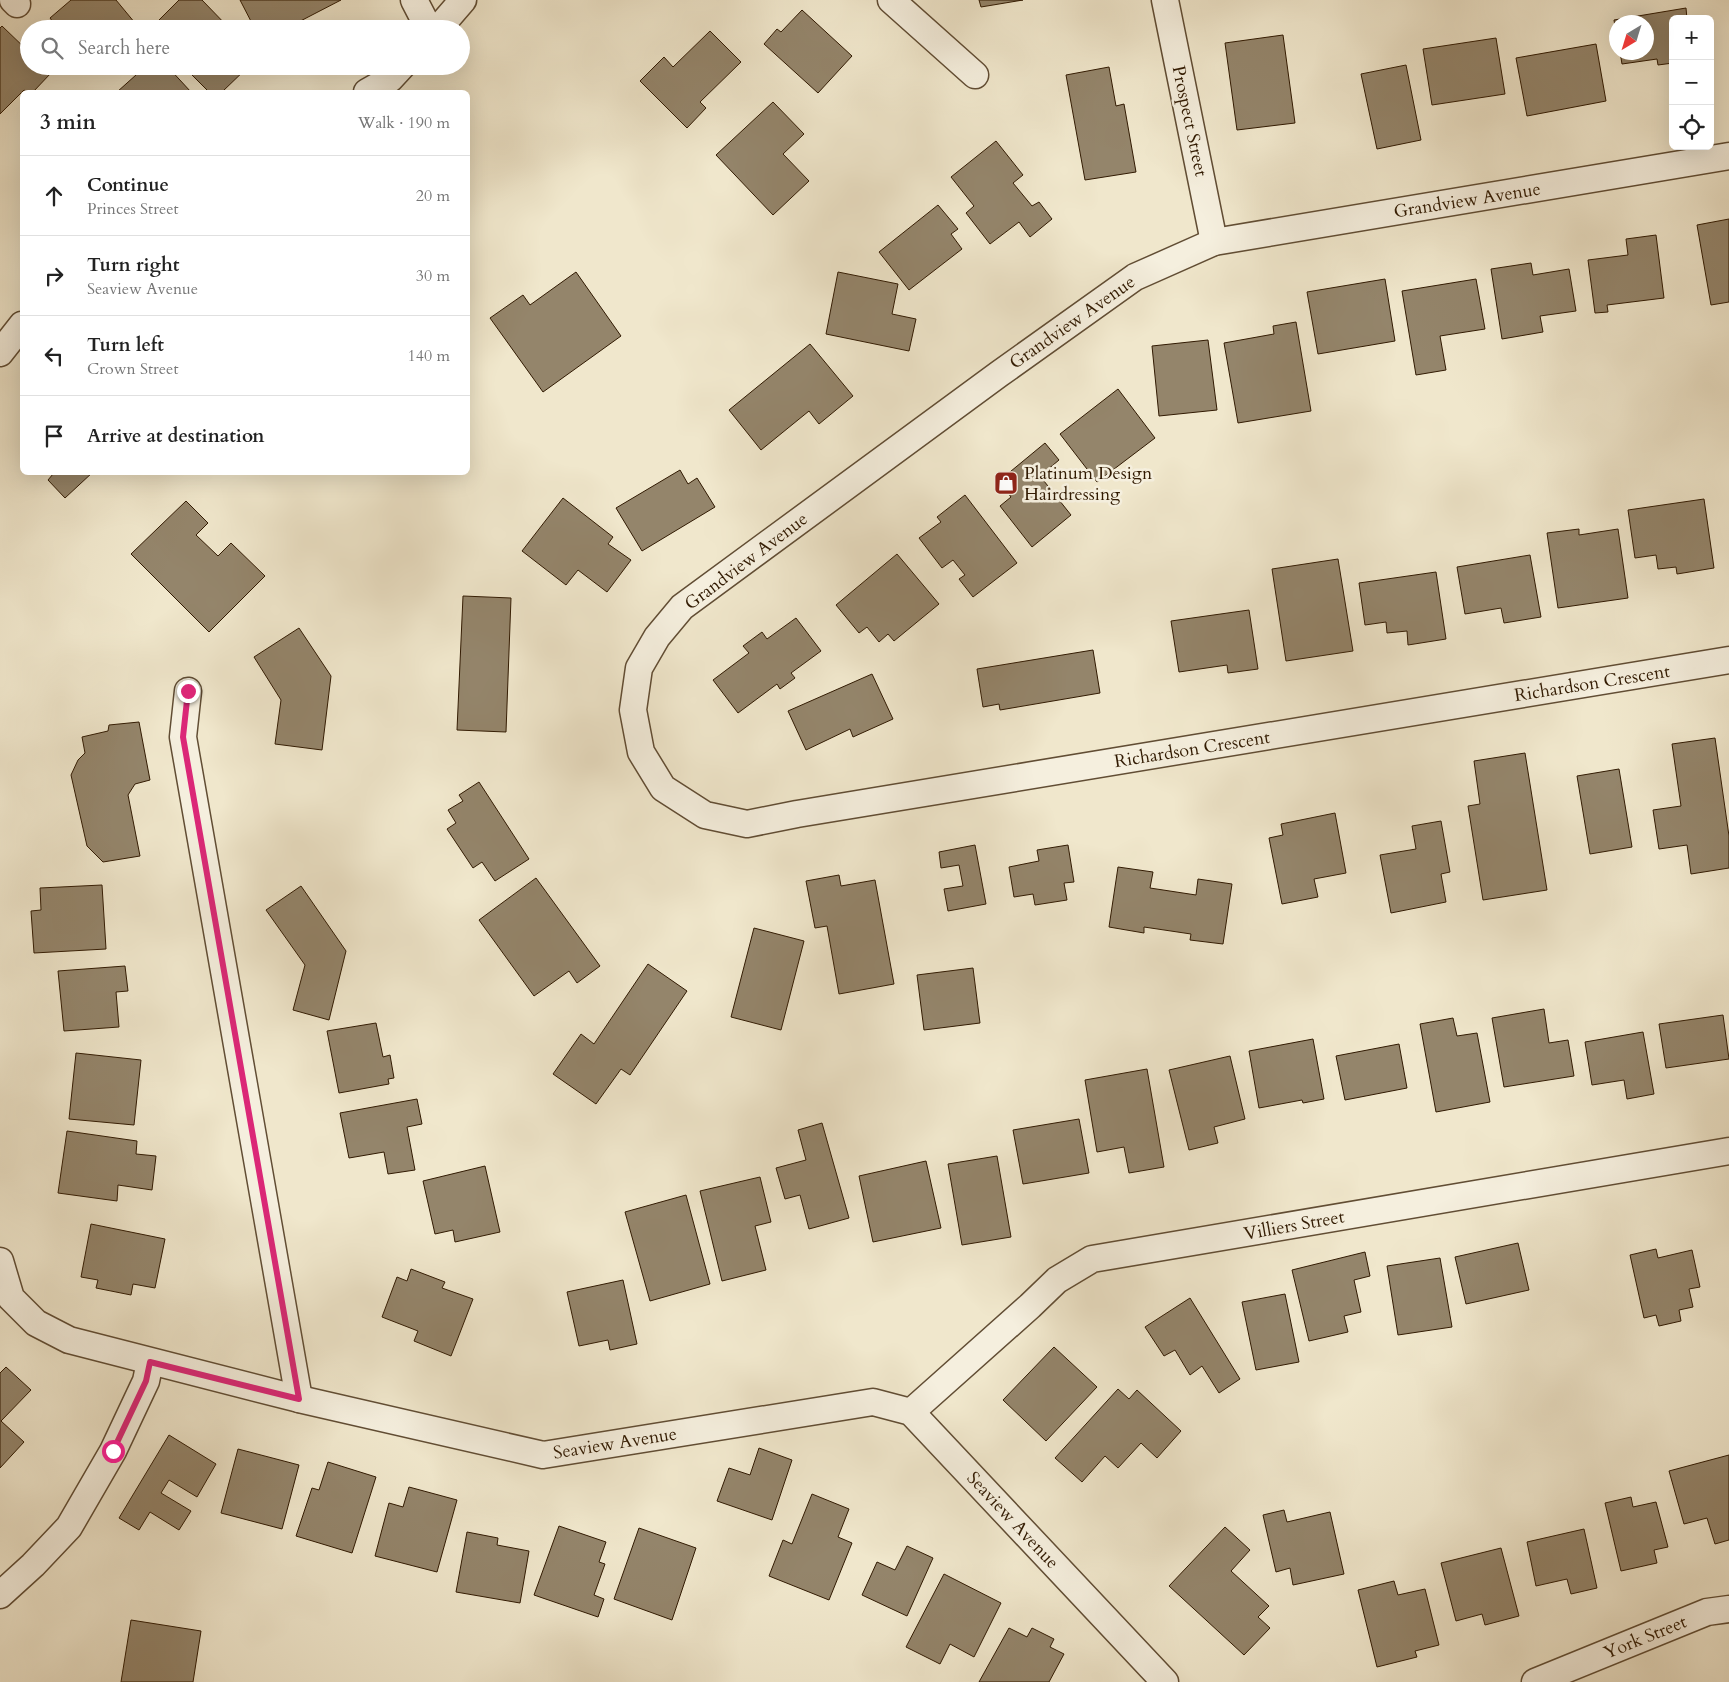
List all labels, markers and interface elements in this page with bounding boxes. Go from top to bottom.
north arrow [1609,15,1654,60]
map controls [1669,15,1714,150]
button: + [1669,15,1714,60]
search box [20,20,470,75]
icon: search [38,34,66,62]
text: Search here [78,35,170,61]
button: − [1669,60,1714,105]
street label: Prospect Street [1166,63,1214,179]
button: locate [1669,105,1714,150]
text: 3 min [40,108,96,137]
text: Walk · 190 m [358,112,450,134]
text: Continue [87,172,169,198]
street label: Grandview Avenue [1392,177,1542,224]
icon: ahead [40,182,68,210]
text: 20 m [416,185,450,207]
text: Princes Street [87,198,179,220]
text: Turn right [87,252,179,278]
icon: right [40,262,68,290]
text: 30 m [416,265,450,287]
street label: Grandview Avenue [1004,270,1140,375]
text: Seaview Avenue [87,278,198,300]
text: Turn left [87,332,164,358]
icon: left [40,342,68,370]
text: 140 m [408,345,450,367]
text: Crown Street [87,358,178,380]
icon: arrive [40,422,68,450]
text: Arrive at destination [87,423,264,449]
place label: Platinum Design Hairdressing [1024,461,1153,507]
shop icon: Platinum Design Hairdressing [993,470,1019,496]
street label: Grandview Avenue [680,507,813,616]
street label: Richardson Crescent [1512,659,1672,708]
route end [177,680,200,703]
street label: Richardson Crescent [1112,725,1272,774]
street label: Villiers Street [1242,1204,1346,1247]
street label: Seaview Avenue [551,1421,679,1466]
route start [102,1440,125,1463]
street label: Seaview Avenue [961,1466,1064,1575]
street label: York Street [1600,1609,1691,1665]

